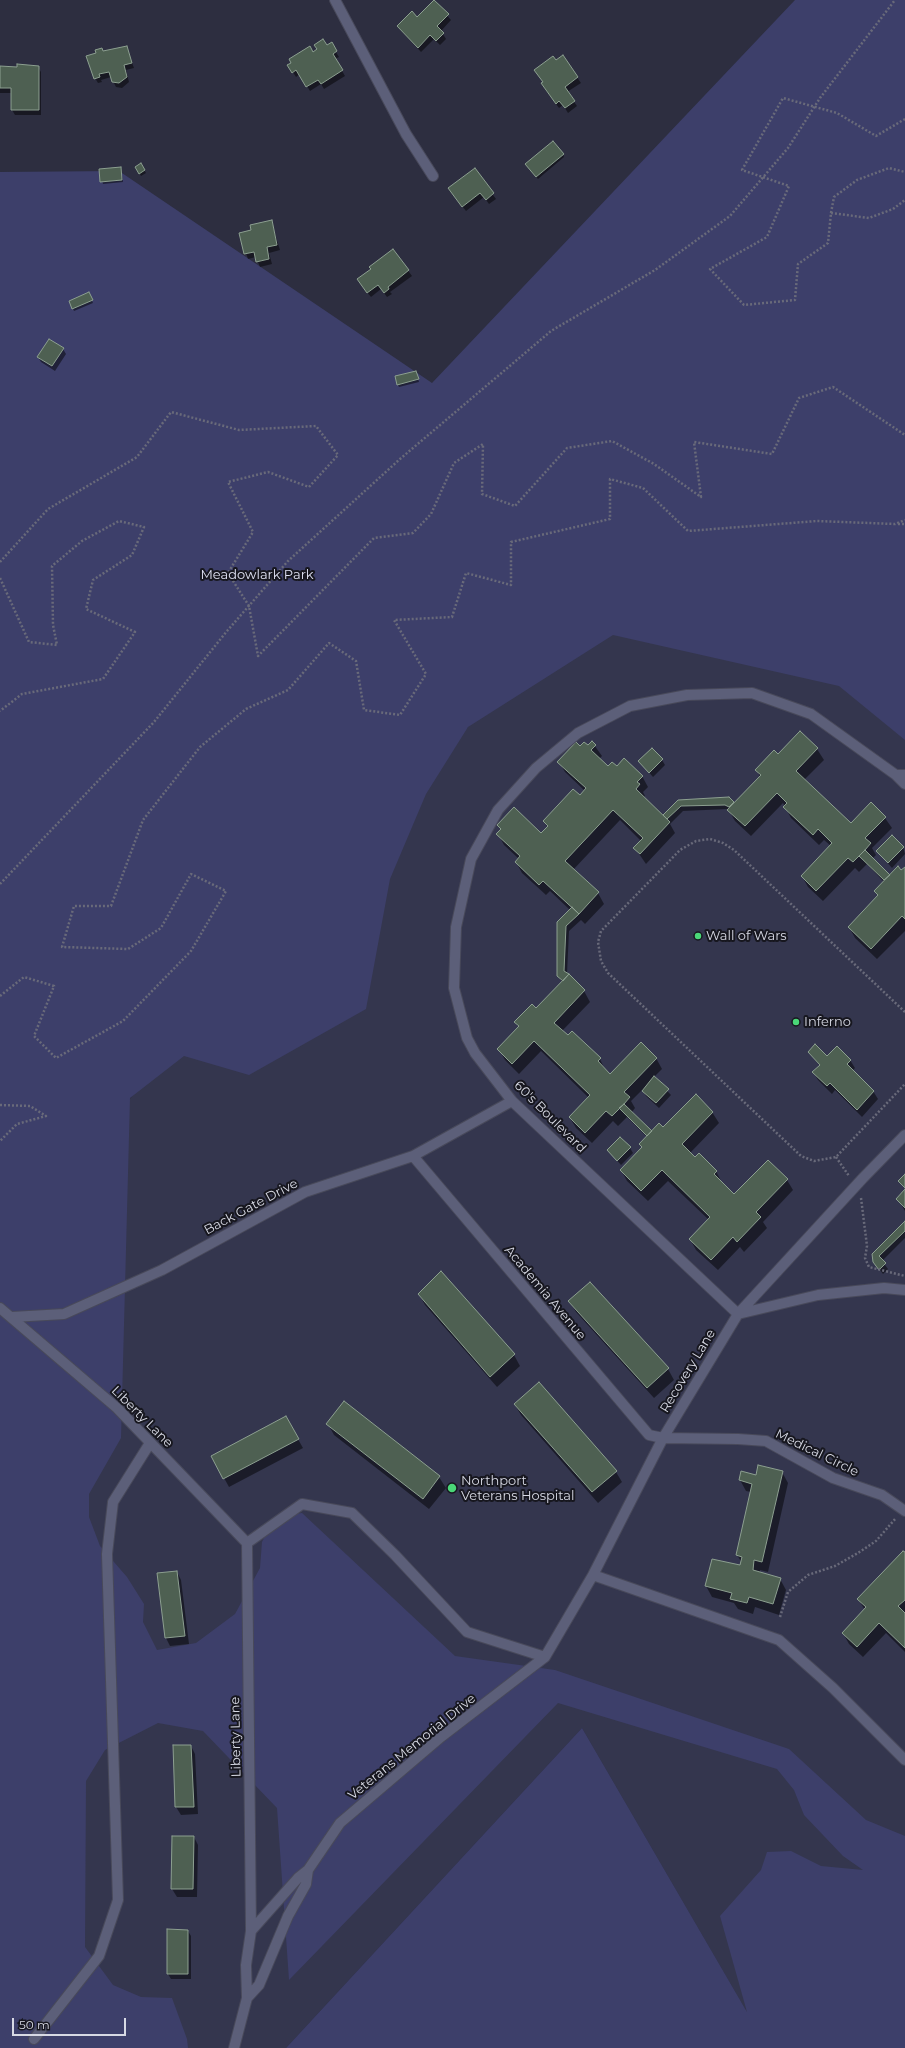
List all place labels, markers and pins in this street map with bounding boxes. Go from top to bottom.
place label: Wall of Wars [706,928,787,944]
marker: Wall of Wars [693,931,703,941]
place label: Inferno [804,1014,851,1030]
marker: Inferno [791,1017,801,1027]
place label: Northport Veterans Hospital [461,1473,574,1504]
marker: Northport Veterans Hospital [446,1482,458,1494]

